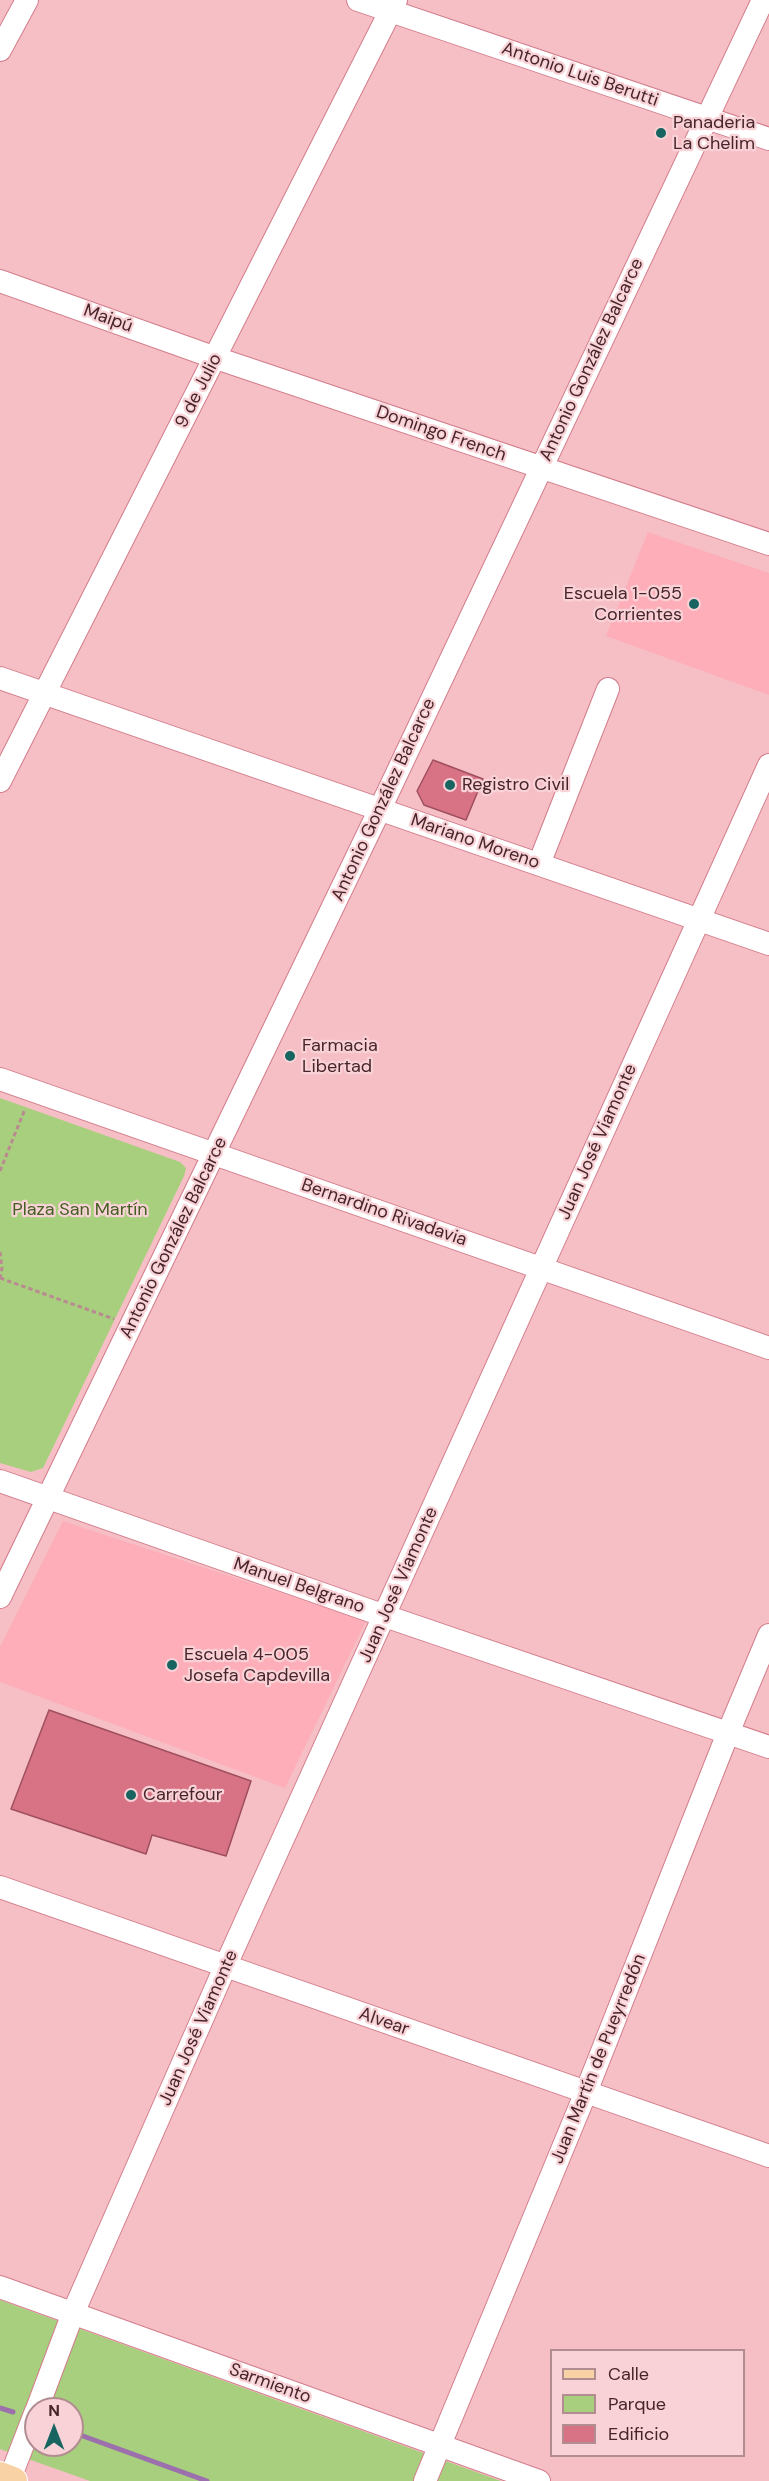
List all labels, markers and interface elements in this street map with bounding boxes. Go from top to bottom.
street label: Antonio Luis Berutti [499,38,661,112]
place label: Panaderia La Chelim [673,112,755,154]
marker: Panaderia La Chelim [654,126,668,140]
street label: Antonio González Balcarce [535,255,649,465]
street label: Maipú [80,300,136,338]
street label: 9 de Julio [171,350,227,432]
street label: Domingo French [373,402,509,466]
place label: Escuela 1-055 Corrientes [564,583,682,626]
marker: Escuela 1-055 Corrientes [687,597,701,611]
street label: Antonio González Balcarce [327,695,441,905]
place label: Registro Civil [462,774,569,796]
marker: Registro Civil [443,778,457,792]
street label: Mariano Moreno [408,810,542,874]
place label: Farmacia Libertad [302,1035,378,1078]
marker: Farmacia Libertad [283,1049,297,1063]
street label: Juan José Viamonte [554,1061,642,1223]
street label: Antonio González Balcarce [116,1134,232,1342]
street label: Bernardino Rivadavia [298,1175,470,1251]
park label: Plaza San Martín [12,1199,148,1221]
street label: Juan José Viamonte [355,1504,443,1666]
street label: Manuel Belgrano [231,1553,367,1619]
place label: Escuela 4-005 Josefa Capdevilla [184,1644,330,1686]
marker: Escuela 4-005 Josefa Capdevilla [165,1658,179,1672]
place label: Carrefour [143,1784,222,1806]
marker: Carrefour [124,1788,138,1802]
street label: Juan José Viamonte [155,1947,243,2109]
street label: Juan Martín de Pueyrredón [547,1951,651,2167]
street label: Alvear [356,2003,412,2041]
legend [550,2349,745,2457]
street label: Sarmiento [226,2359,314,2409]
text: Calle [608,2362,649,2386]
text: Parque [608,2392,666,2416]
north arrow [24,2397,84,2457]
text: N [48,2400,60,2421]
text: Edificio [608,2422,669,2446]

